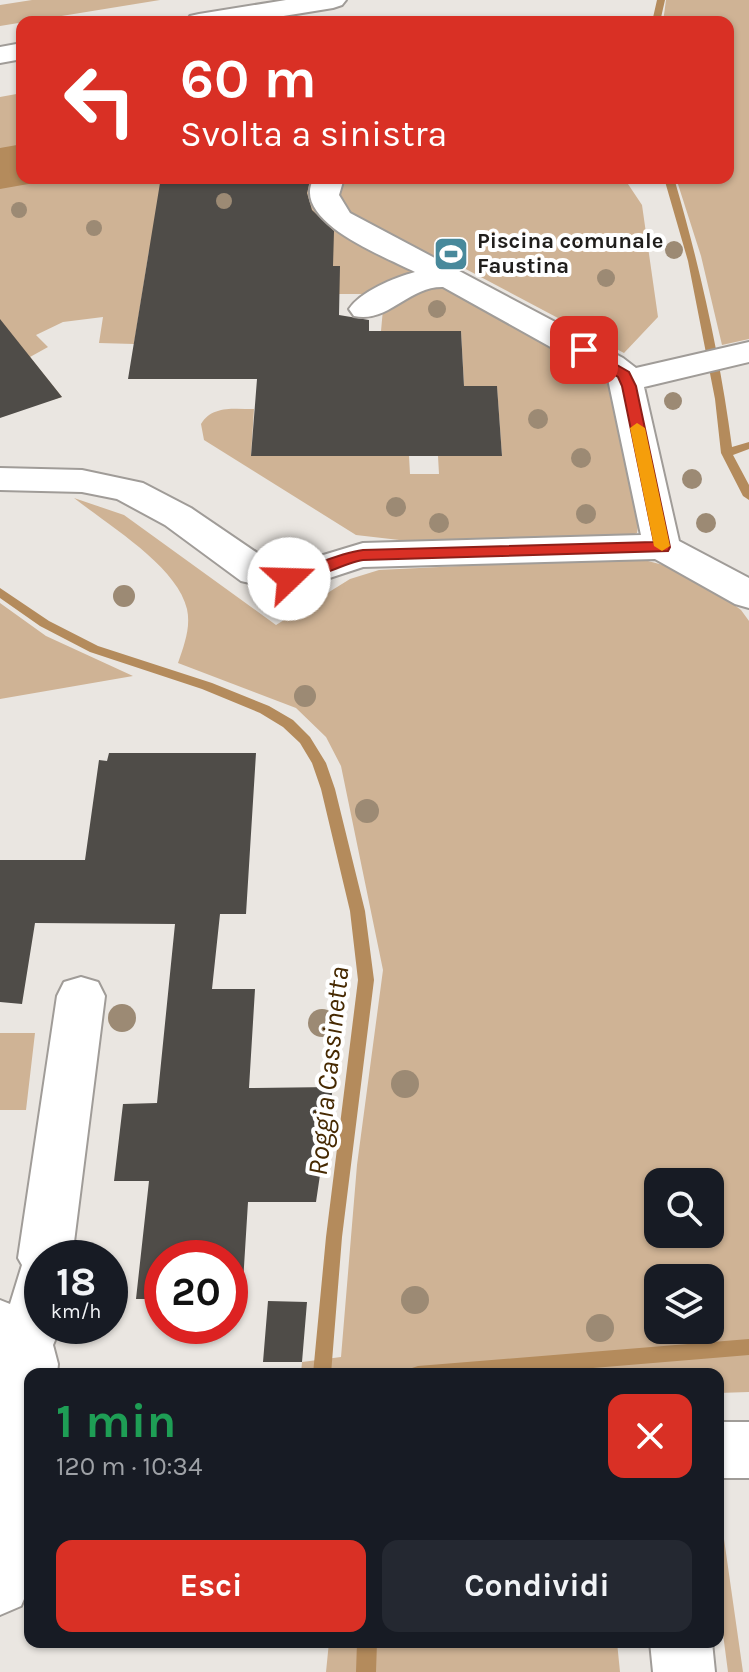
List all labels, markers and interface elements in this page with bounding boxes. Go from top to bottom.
text: 60 m [180,46,317,111]
icon: left [48,48,152,152]
text: Svolta a sinistra [180,113,447,155]
place label: Piscina comunale Faustina [477,228,663,279]
sports icon: Piscina comunale Faustina [432,235,470,273]
pin [550,316,618,384]
icon: arrive [562,328,606,372]
position arrow [247,537,331,621]
water label: Roggia Cassinetta [301,965,355,1177]
map controls [644,1168,724,1344]
button: search [644,1168,724,1248]
speed limit sign: 20 [144,1240,248,1344]
text: 18 [56,1258,96,1305]
button: layers [644,1264,724,1344]
text: km/h [51,1300,101,1323]
text: 1 min [56,1393,176,1449]
button: close [608,1394,692,1478]
text: 120 m · 10:34 [56,1451,202,1482]
button: Esci [56,1540,366,1632]
button: Condividi [382,1540,692,1632]

